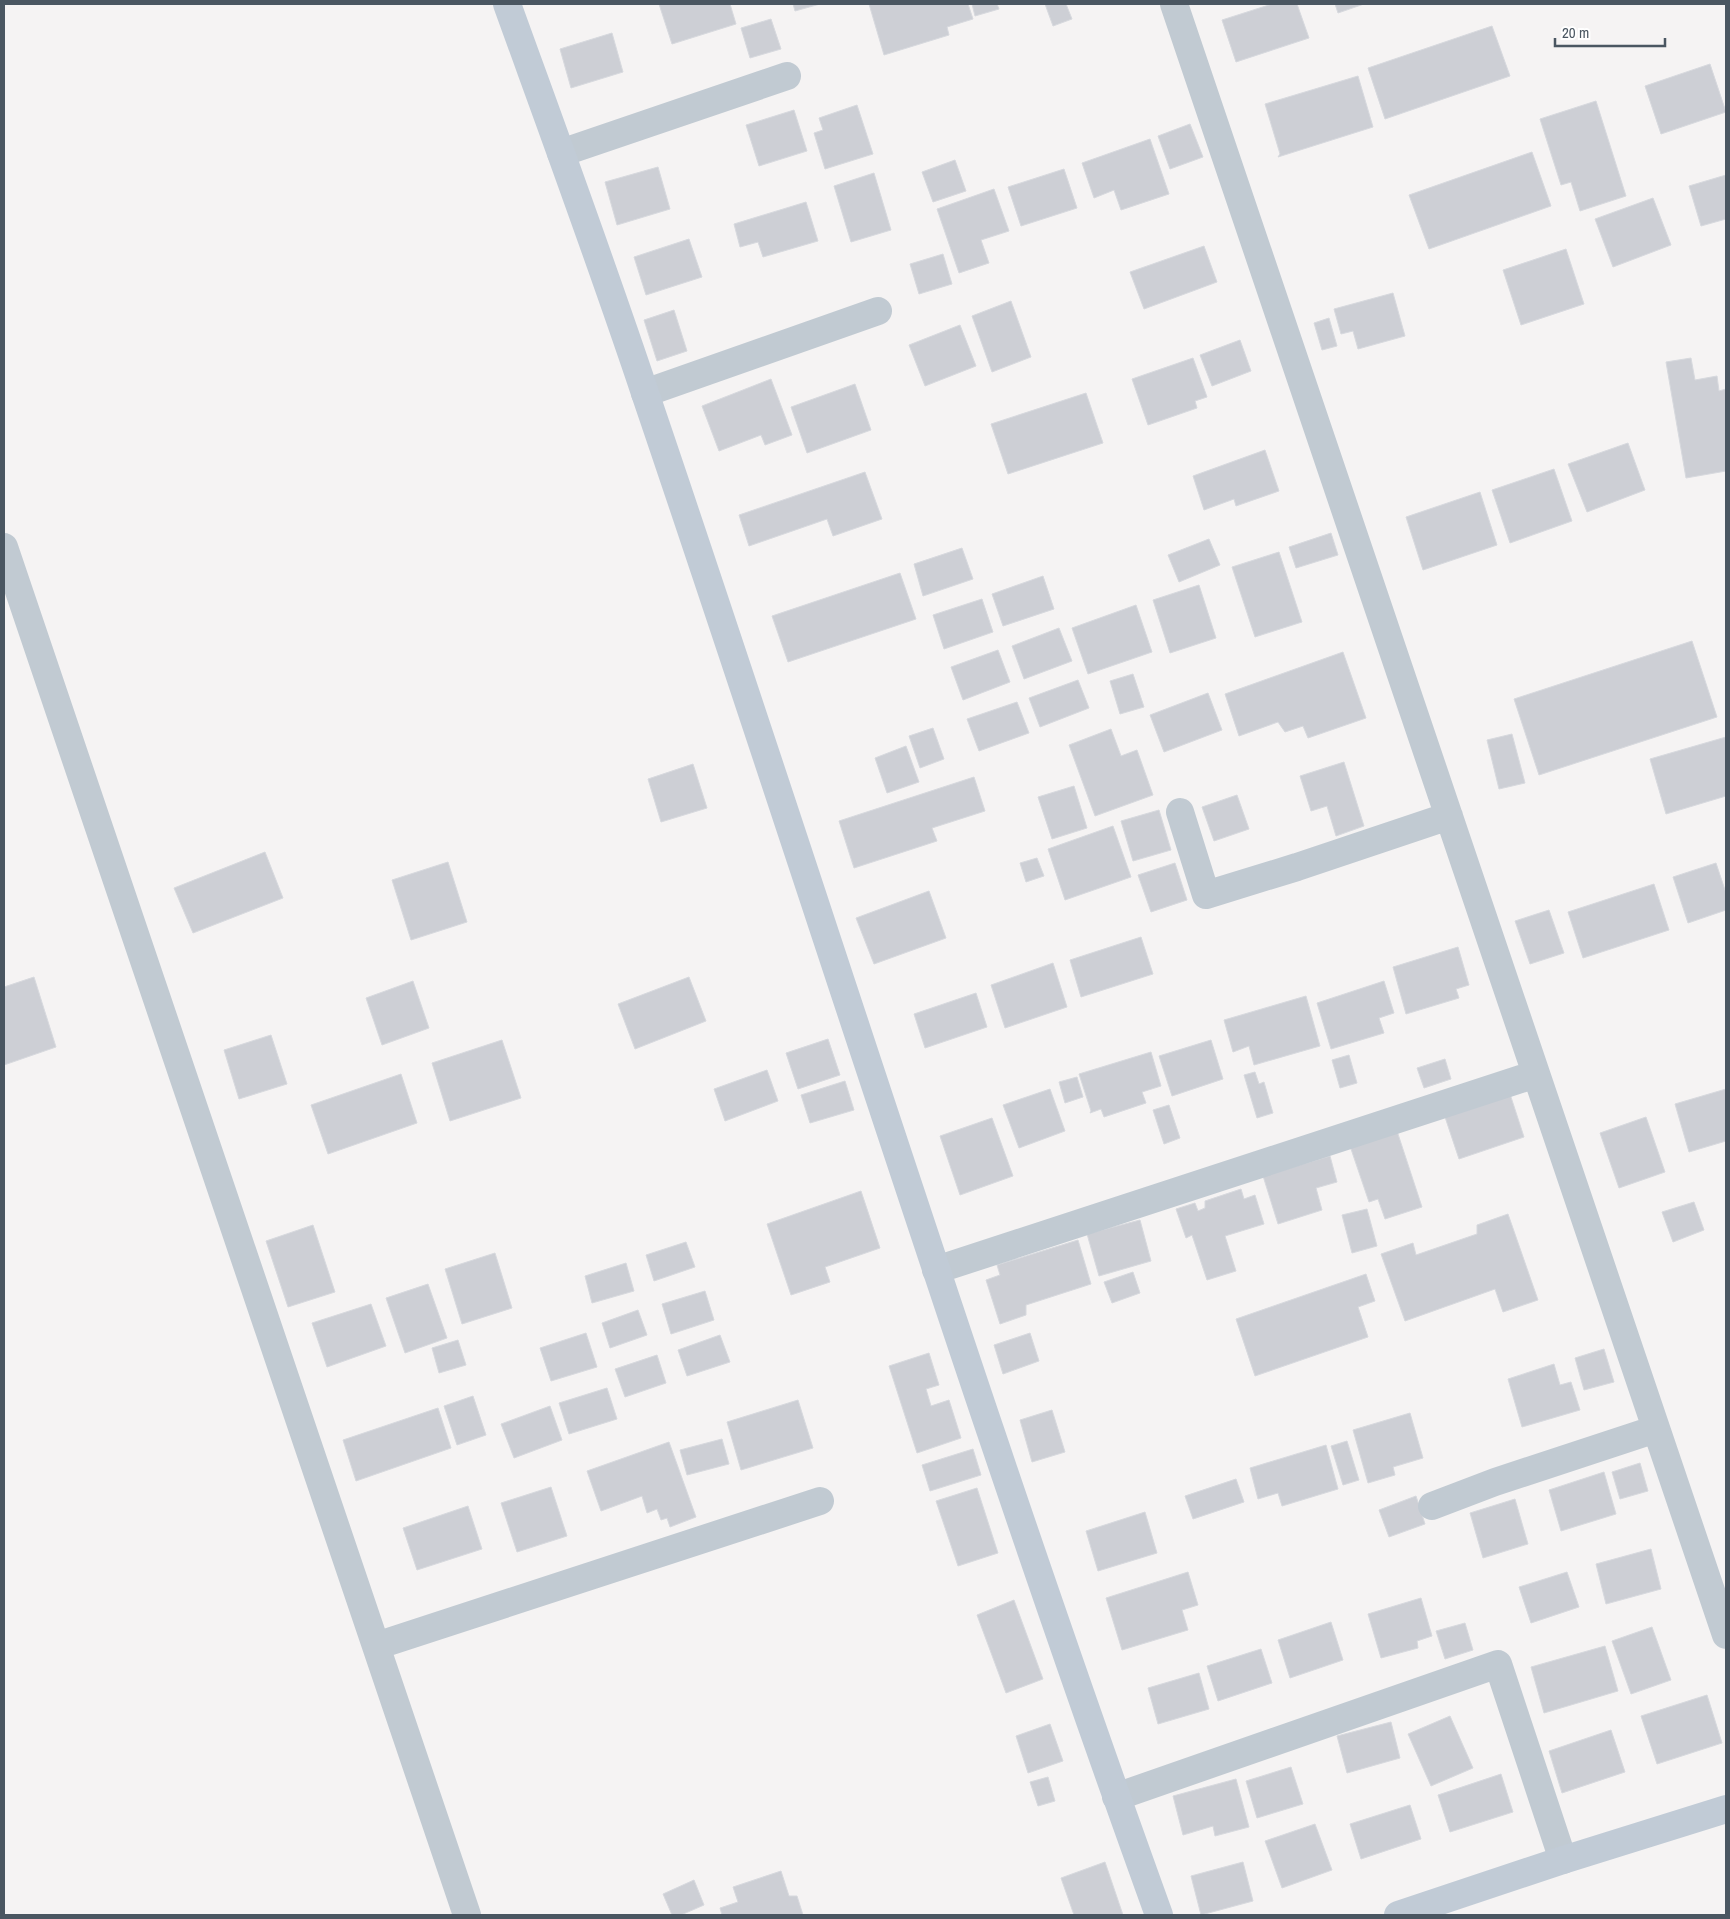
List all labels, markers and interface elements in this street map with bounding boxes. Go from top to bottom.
scale bar [1555,15,1665,47]
text: 20 m [1562,22,1589,43]

